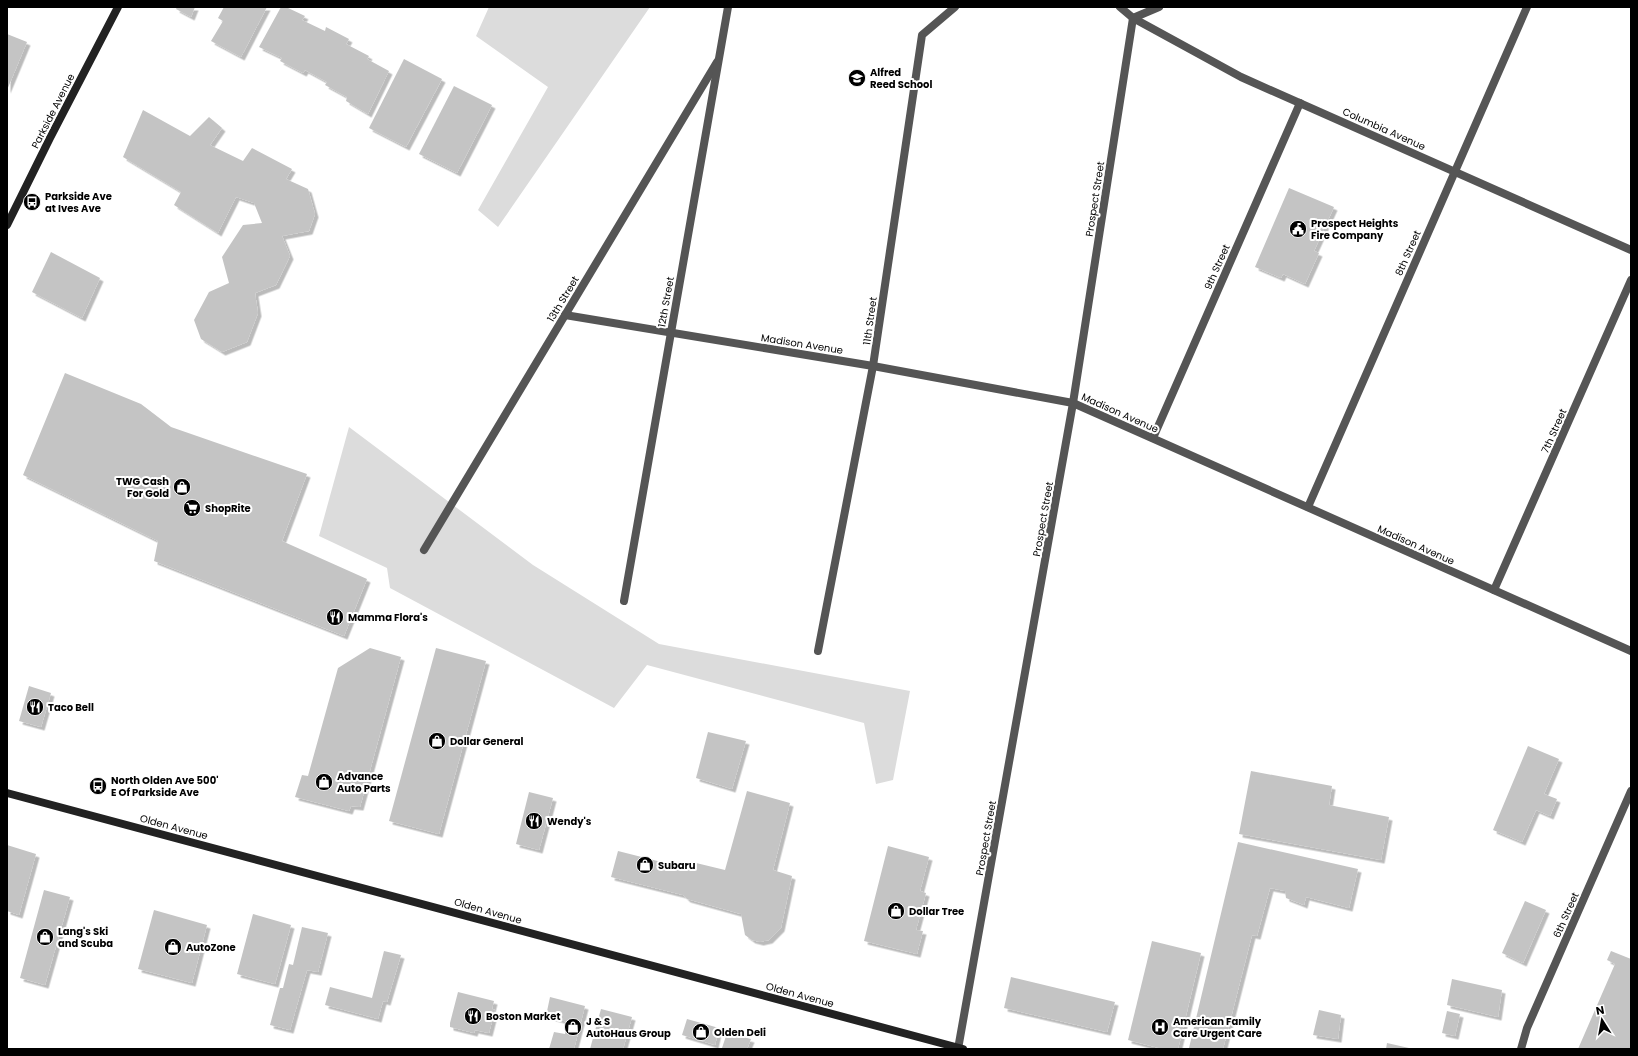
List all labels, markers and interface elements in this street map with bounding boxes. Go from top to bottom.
place label: Alfred Reed School [870,65,932,92]
school or university icon: Alfred Reed School [847,68,867,88]
street label: Parkside Avenue [28,71,78,151]
street label: Columbia Avenue [1340,104,1428,154]
street label: Prospect Street [1082,160,1108,238]
place label: Parkside Ave at Ives Ave [45,189,112,216]
bus stop icon: Parkside Ave at Ives Ave [22,192,42,212]
place label: Prospect Heights Fire Company [1311,216,1399,243]
public building icon: Prospect Heights Fire Company [1288,219,1308,239]
street label: 8th Street [1391,228,1425,278]
street label: 9th Street [1200,242,1234,292]
street label: 13th Street [543,273,583,325]
street label: 12th Street [654,275,678,328]
street label: 11th Street [859,296,881,346]
street label: Madison Avenue [760,330,844,358]
street label: Madison Avenue [1079,389,1161,437]
street label: 7th Street [1537,406,1571,456]
place label: TWG Cash For Gold [116,474,169,501]
shop icon: TWG Cash For Gold [172,477,192,497]
street label: Prospect Street [1029,480,1057,558]
supermarket icon: ShopRite [182,498,202,518]
place label: ShopRite [205,501,251,516]
street label: Madison Avenue [1375,521,1457,569]
restaurant icon: Mamma Flora's [325,607,345,627]
place label: Mamma Flora's [348,610,428,625]
restaurant icon: Taco Bell [25,697,45,717]
place label: Taco Bell [48,700,94,715]
shop icon: Dollar General [427,731,447,751]
place label: Dollar General [450,734,523,749]
place label: Advance Auto Parts [337,769,391,796]
shop icon: Advance Auto Parts [314,772,334,792]
place label: North Olden Ave 500' E Of Parkside Ave [111,773,218,800]
bus stop icon: North Olden Ave 500' E Of Parkside Ave [88,776,108,796]
street label: Prospect Street [972,799,1000,877]
street label: Olden Avenue [138,811,210,843]
restaurant icon: Wendy's [524,811,544,831]
place label: Wendy's [547,814,592,829]
shop icon: Subaru [635,855,655,875]
place label: Subaru [658,858,696,873]
street label: 6th Street [1549,890,1583,940]
street label: Olden Avenue [452,894,524,928]
shop icon: Dollar Tree [886,901,906,921]
place label: Dollar Tree [909,904,964,919]
place label: Lang's Ski and Scuba [58,924,113,951]
shop icon: Lang's Ski and Scuba [35,927,55,947]
shop icon: AutoZone [163,937,183,957]
place label: AutoZone [186,940,236,955]
street label: Olden Avenue [764,979,836,1011]
north arrow [1582,1000,1622,1040]
text: N [1595,1002,1606,1019]
restaurant icon: Boston Market [463,1006,483,1026]
place label: Boston Market [486,1009,560,1024]
place label: J & S AutoHaus Group [586,1014,671,1041]
place label: American Family Care Urgent Care [1173,1014,1262,1041]
shop icon: J & S AutoHaus Group [563,1017,583,1037]
hospital icon: American Family Care Urgent Care [1150,1017,1170,1037]
shop icon: Olden Deli [691,1022,711,1042]
place label: Olden Deli [714,1025,766,1040]

